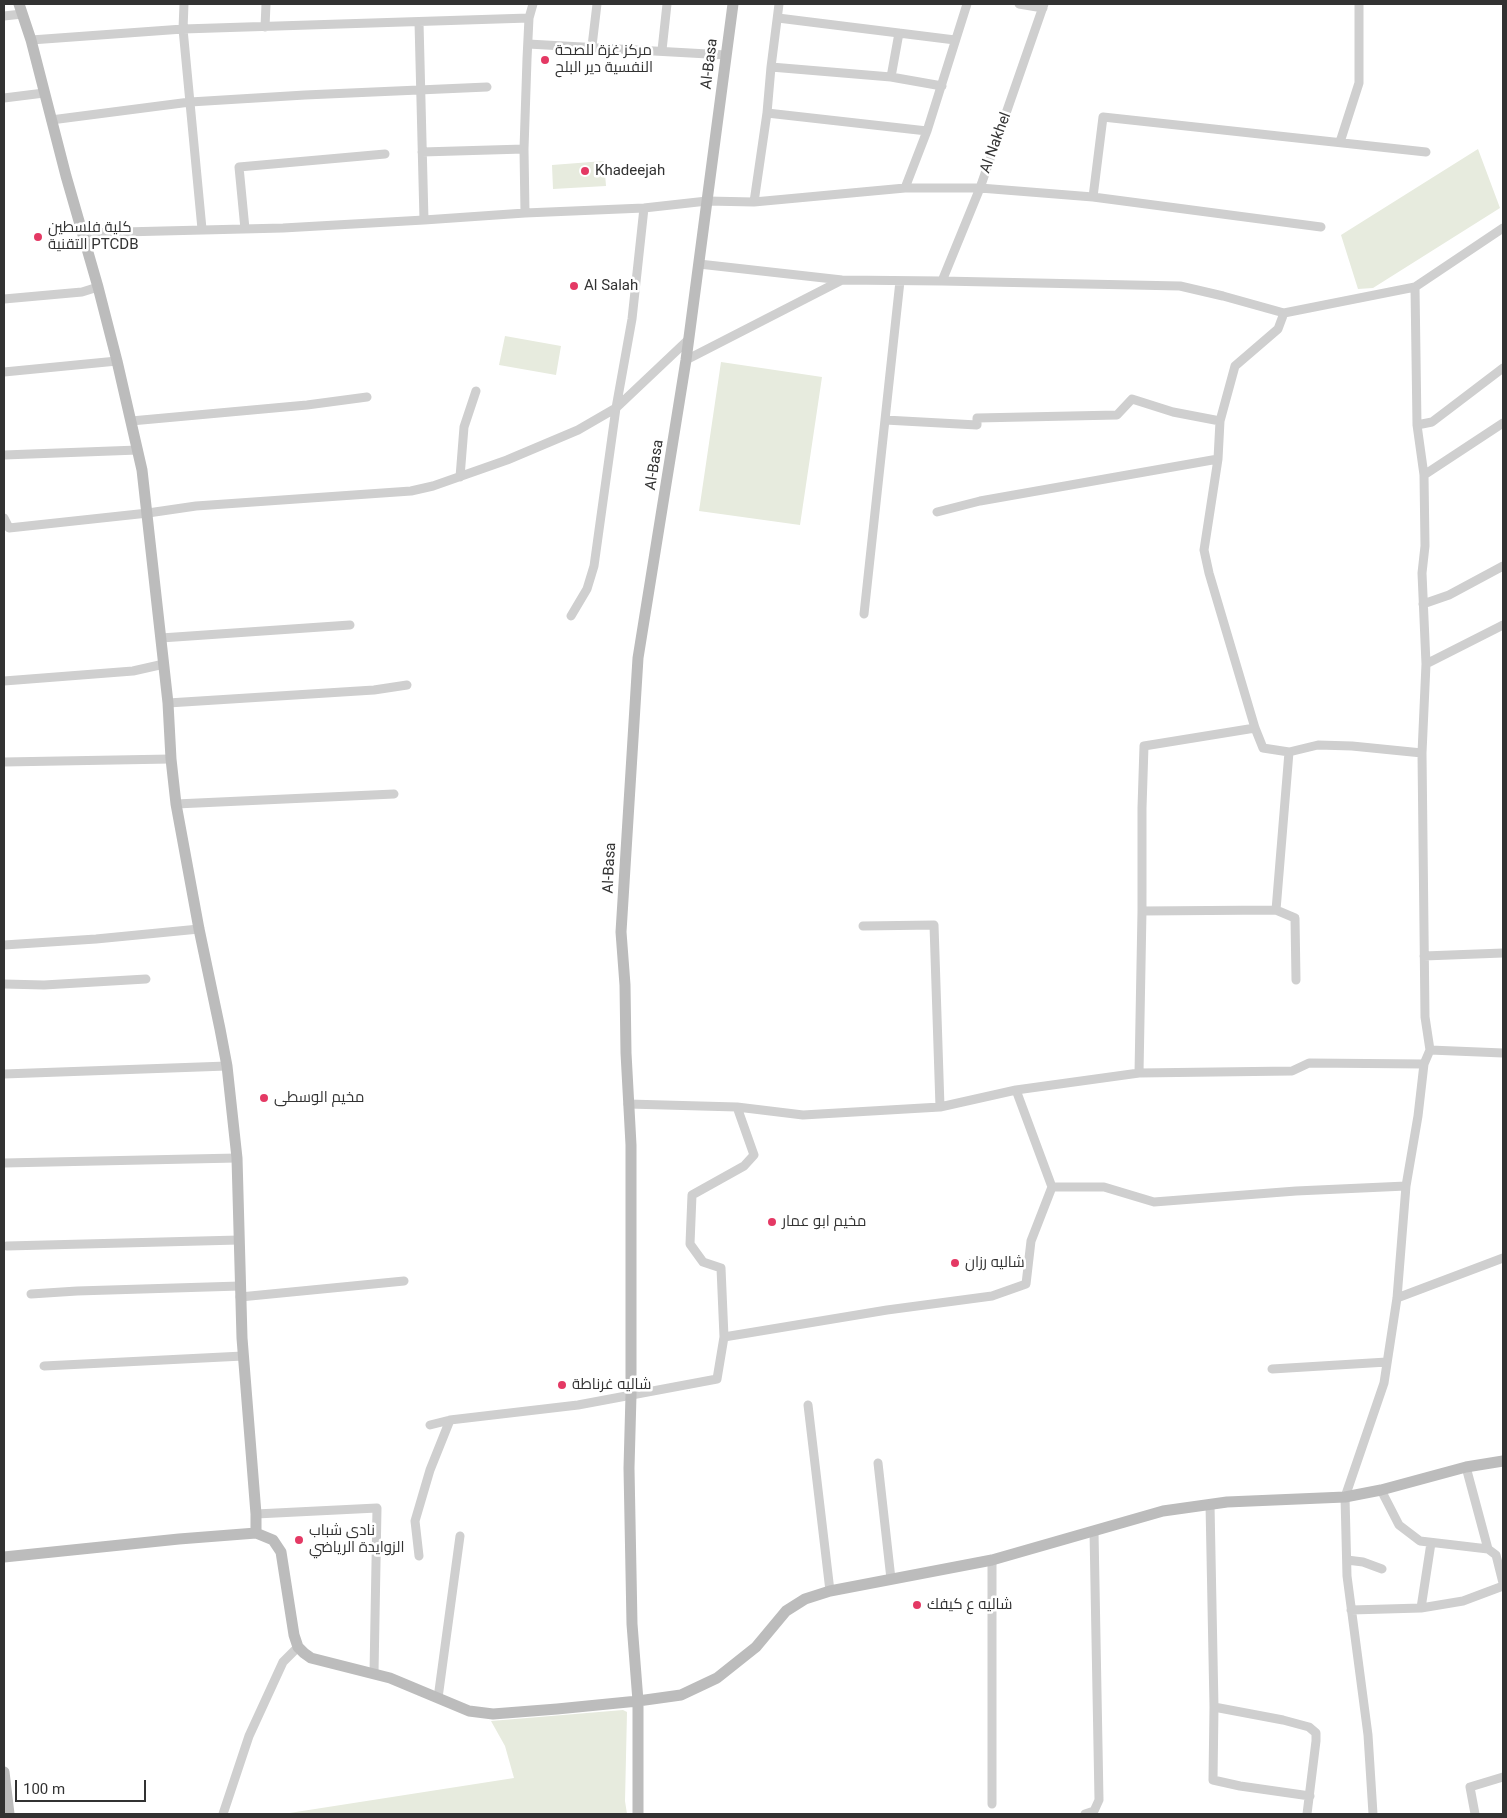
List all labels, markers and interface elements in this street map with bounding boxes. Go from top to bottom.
street label: Al-Basa [698,38,722,90]
place label: مركز غزة للصحة النفسية دير البلح [555,42,653,77]
marker: مركز غزة للصحة النفسية دير البلح [539,54,551,66]
street label: Al Nakhel [977,110,1015,176]
place label: Khadeejah [595,162,665,180]
marker: Khadeejah [579,165,591,177]
place label: كلية فلسطين التقنية PTCDB [48,219,139,254]
marker: كلية فلسطين التقنية PTCDB [32,231,44,243]
place label: Al Salah [584,277,638,295]
marker: Al Salah [568,280,580,292]
street label: Al-Basa [642,438,668,492]
street label: Al-Basa [600,842,620,894]
place label: مخيم الوسطى [274,1089,364,1107]
marker: مخيم الوسطى [258,1092,270,1104]
place label: مخيم ابو عمار [782,1213,866,1231]
marker: مخيم ابو عمار [766,1216,778,1228]
place label: شاليه رزان [965,1254,1025,1272]
marker: شاليه رزان [949,1257,961,1269]
place label: شاليه غرناطة [572,1376,651,1394]
marker: شاليه غرناطة [556,1379,568,1391]
place label: نادي شباب الزوايدة الرياضي [309,1522,405,1557]
marker: نادي شباب الزوايدة الرياضي [293,1534,305,1546]
place label: شاليه ع كيفك [927,1596,1012,1614]
marker: شاليه ع كيفك [911,1599,923,1611]
scale bar [18,1770,149,1802]
text: 100 m [23,1780,65,1798]

